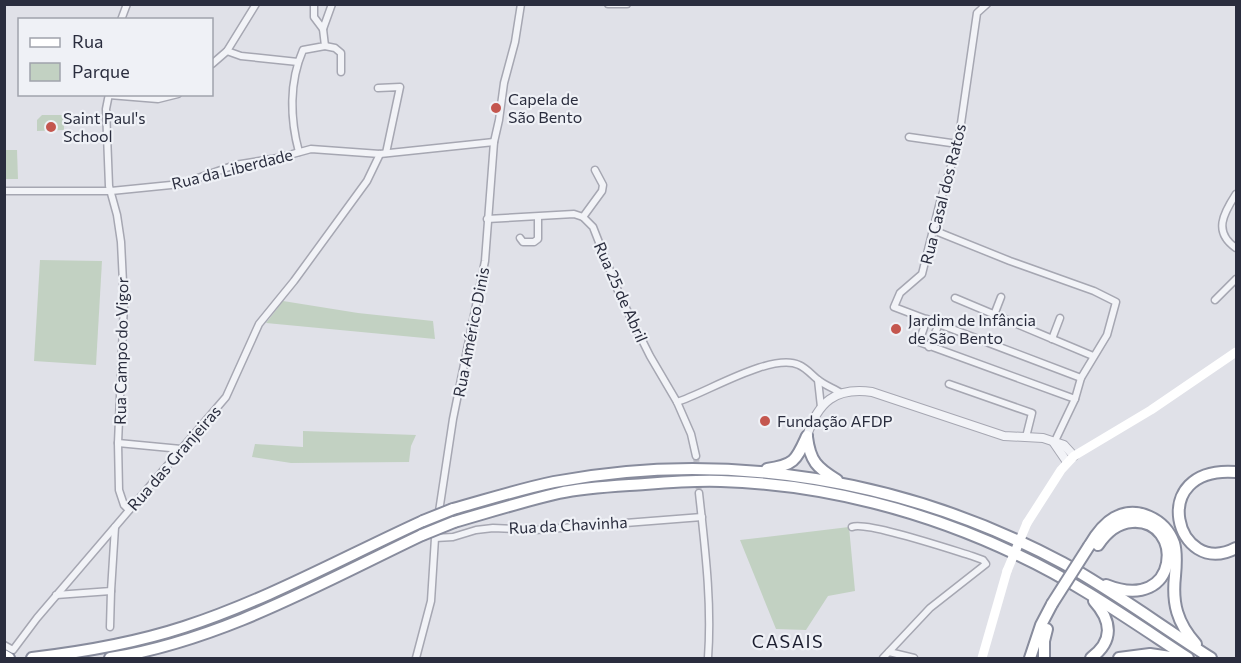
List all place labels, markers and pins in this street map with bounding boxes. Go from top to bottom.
place label: Capela de São Bento [508,89,582,126]
marker: Capela de São Bento [489,101,503,115]
place label: Saint Paul's School [63,108,146,145]
marker: Saint Paul's School [44,120,58,134]
place label: Jardim de Infância de São Bento [908,310,1036,347]
marker: Jardim de Infância de São Bento [889,322,903,336]
place label: Fundação AFDP [777,411,893,430]
marker: Fundação AFDP [758,414,772,428]

